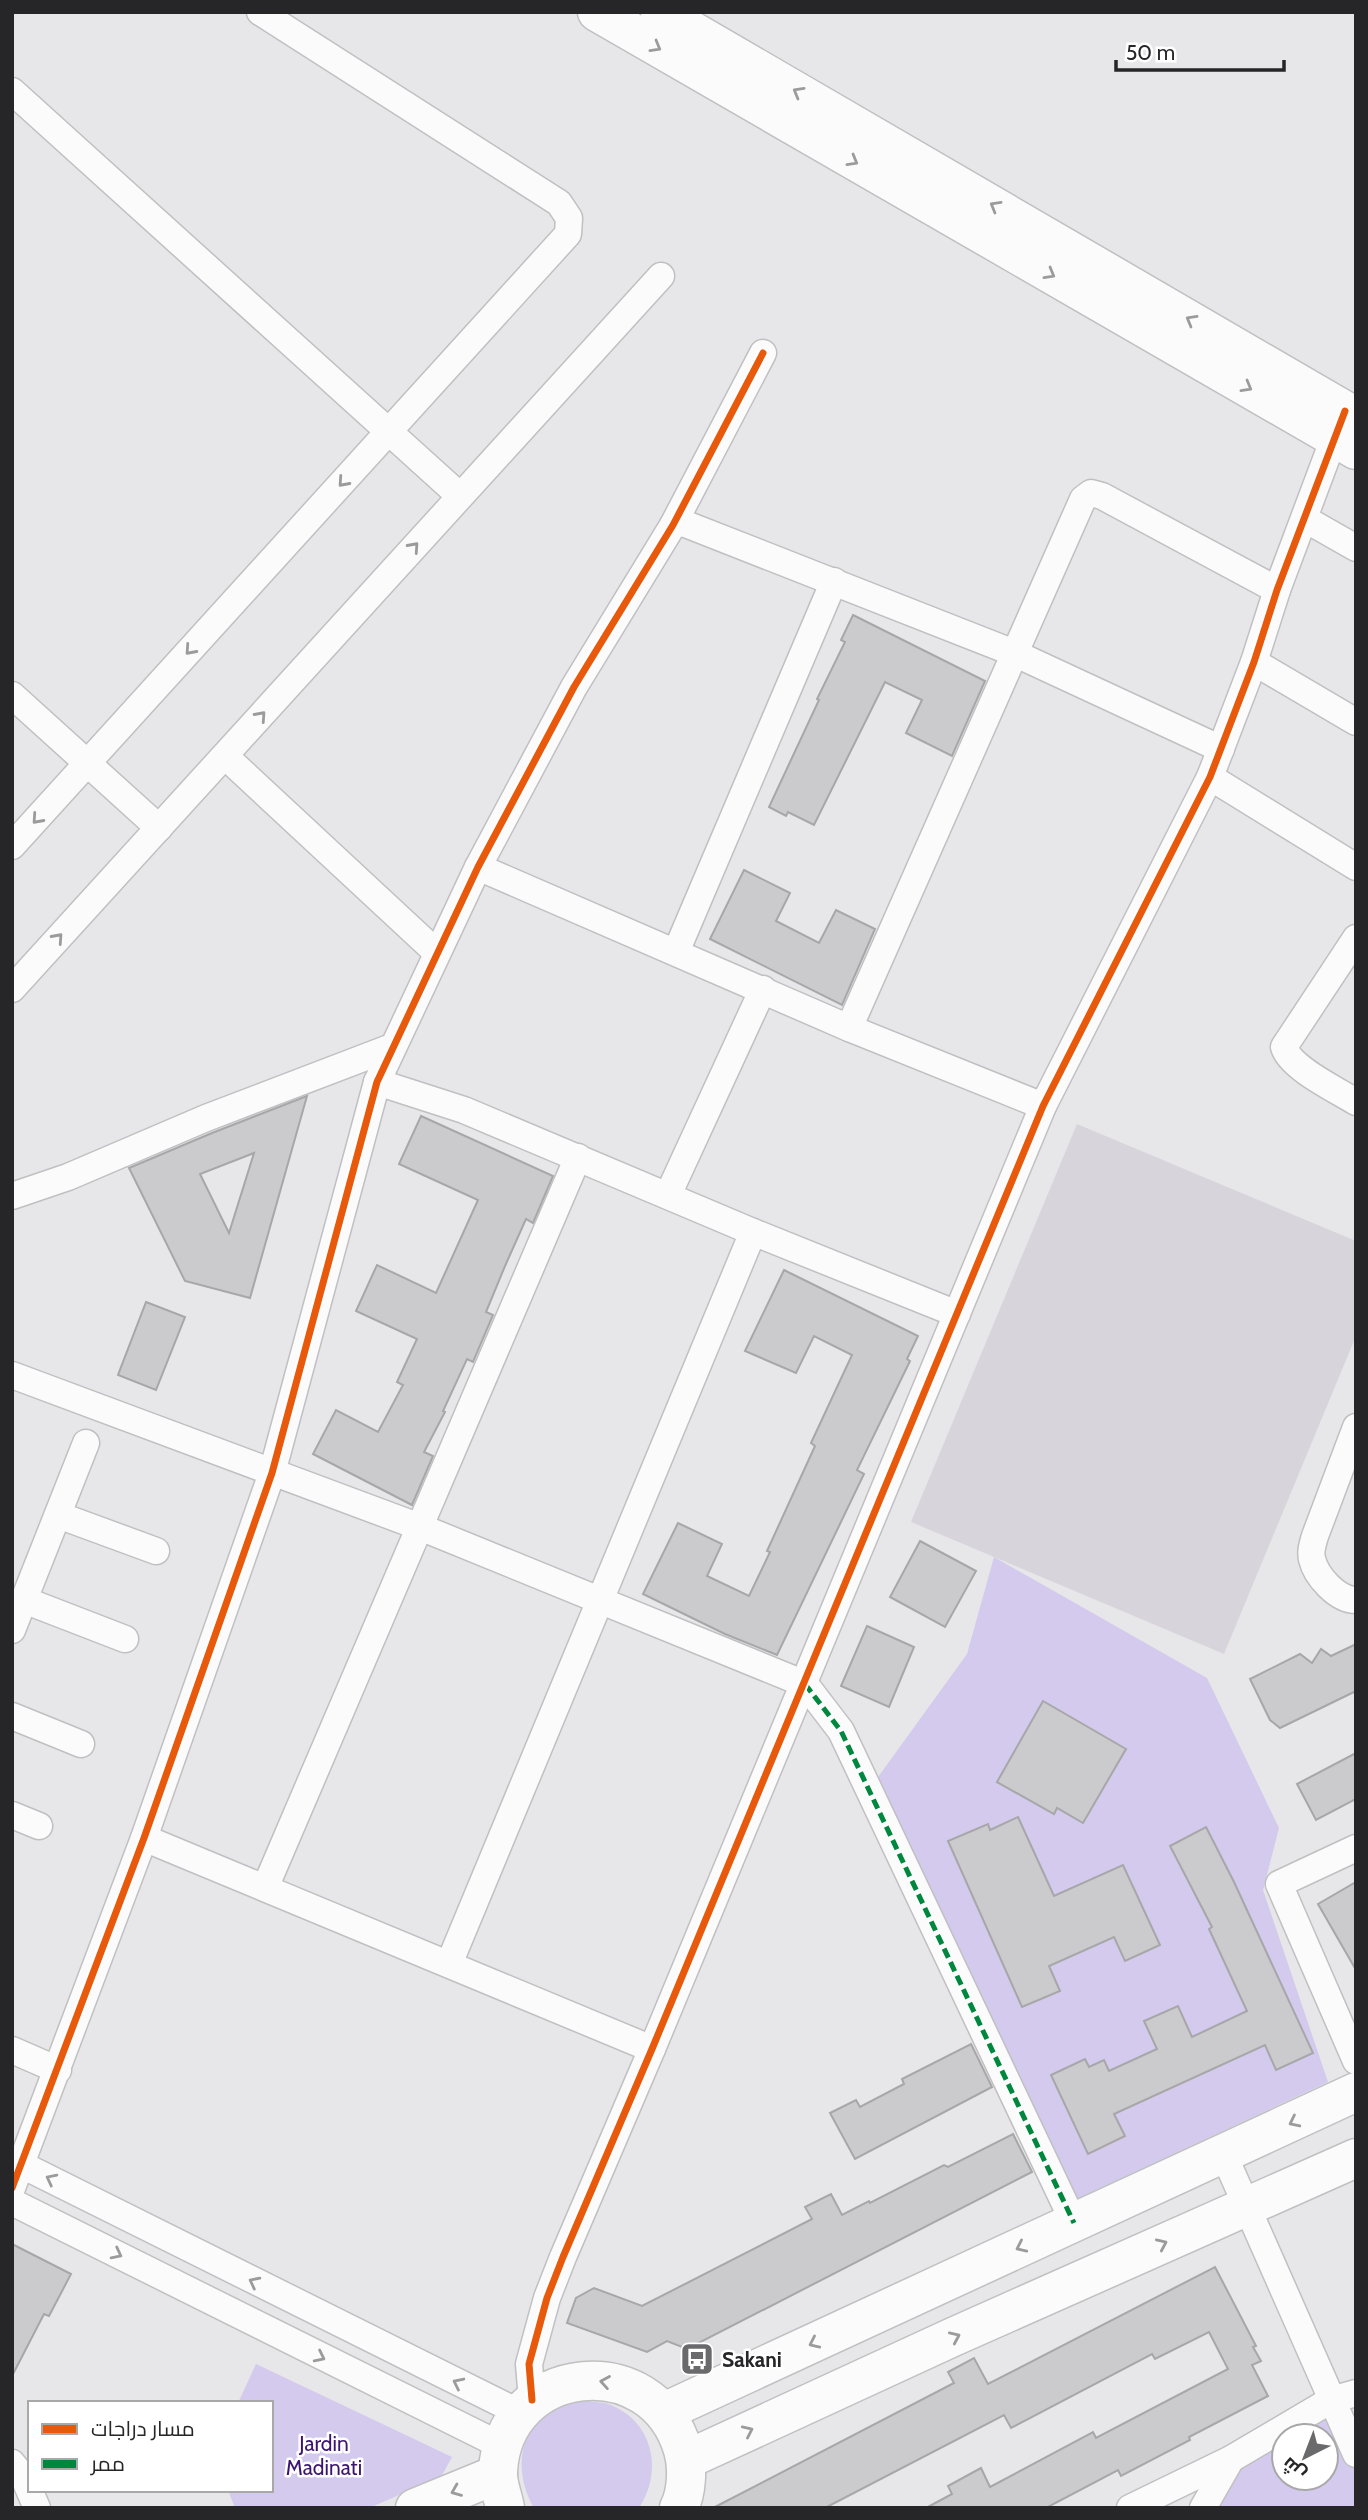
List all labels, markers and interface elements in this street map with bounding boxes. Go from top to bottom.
scale bar [1116,28,1284,72]
one-way arrow [648,39,661,52]
text: 50 m [1126,40,1175,65]
one-way arrow [793,87,805,100]
one-way arrow [845,153,858,166]
one-way arrow [989,201,1002,214]
one-way arrow [1043,266,1055,279]
one-way arrow [1186,315,1199,328]
one-way arrow [1240,379,1253,392]
one-way arrow [339,474,351,487]
one-way arrow [406,542,418,555]
one-way arrow [186,642,198,655]
one-way arrow [253,711,265,724]
one-way arrow [32,810,45,823]
one-way arrow [50,933,63,946]
one-way arrow [1289,2113,1301,2127]
one-way arrow [46,2173,59,2187]
one-way arrow [1155,2238,1168,2252]
one-way arrow [1016,2239,1028,2253]
one-way arrow [110,2246,122,2260]
one-way arrow [249,2276,261,2290]
one-way arrow [948,2331,960,2345]
one-way arrow [809,2334,821,2348]
bus stop icon: Sakani [678,2340,716,2378]
place label: Sakani [722,2347,782,2372]
one-way arrow [313,2348,325,2362]
one-way arrow [599,2375,611,2390]
one-way arrow [453,2377,465,2391]
legend [28,2401,273,2492]
text: مسار دراجات [91,2416,195,2441]
north arrow [1270,2422,1340,2492]
one-way arrow [741,2426,753,2440]
park label: Jardin Madinati [286,2431,362,2480]
text: ممر [90,2451,125,2476]
text: ش [1277,2453,1311,2486]
one-way arrow [451,2482,463,2496]

